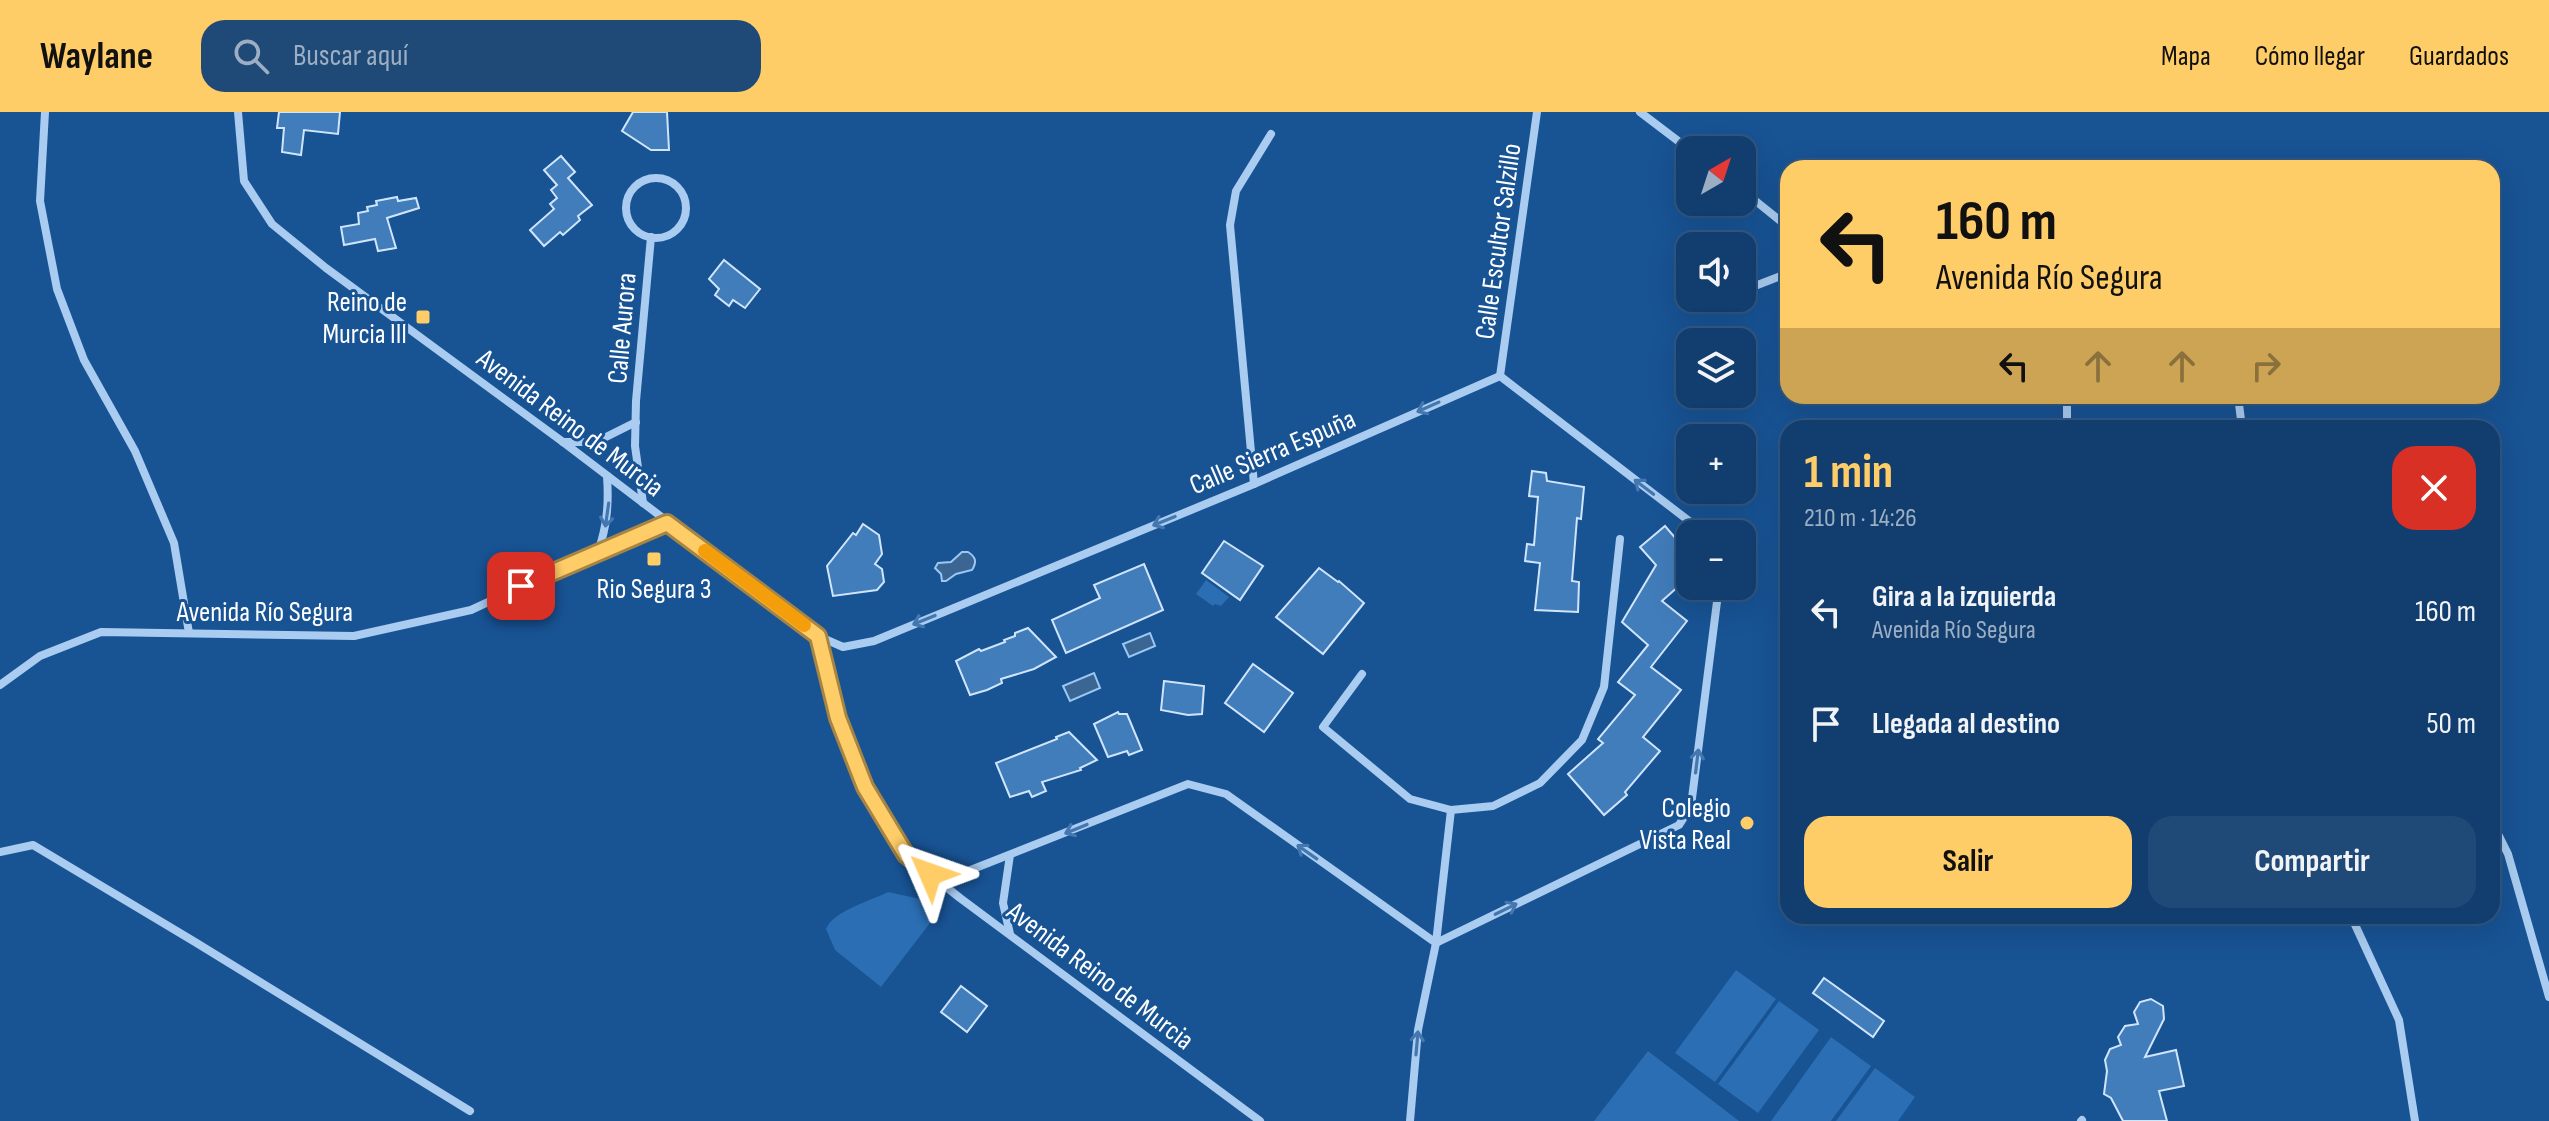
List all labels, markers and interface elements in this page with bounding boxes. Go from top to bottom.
search box [201,20,761,92]
text: Waylane [40,34,153,79]
icon: search [229,34,273,78]
text: Buscar aquí [293,38,408,74]
text: Mapa [2161,40,2211,73]
text: Cómo llegar [2255,40,2365,73]
text: Guardados [2409,40,2509,73]
north arrow [1676,136,1756,216]
map controls [1676,136,1756,600]
street label: Calle Escultor Salzillo [1468,141,1529,341]
text: 160 m [1936,189,2057,256]
icon: left [1804,192,1908,296]
button: sound [1676,232,1756,312]
text: Avenida Río Segura [1936,257,2163,300]
street label: Calle Aurora [601,271,644,385]
place label: Reino de Murcia III [322,286,407,351]
marker: Reino de Murcia III [414,308,432,326]
button: layers [1676,328,1756,408]
street label: Avenida Reino de Murcia [469,342,670,504]
icon: left [1992,344,2036,388]
icon: ahead [2076,344,2120,388]
icon: ahead [2160,344,2204,388]
icon: right [2244,344,2288,388]
one-way arrow [1417,400,1441,415]
street label: Calle Sierra Espuña [1185,403,1360,502]
button: + [1676,424,1756,504]
text: 1 min [1804,444,1893,501]
button: close [2392,446,2476,530]
one-way arrow [1634,478,1655,495]
one-way arrow [599,501,614,527]
text: 210 m · 14:26 [1804,503,1917,534]
one-way arrow [1152,515,1177,529]
button: − [1676,520,1756,600]
marker: Rio Segura 3 [645,550,663,568]
pin [487,552,555,620]
icon: arrive [499,564,543,608]
place label: Rio Segura 3 [597,573,711,606]
text: Gira a la izquierda [1872,579,2056,615]
icon: left [1804,590,1848,634]
text: 160 m [2415,594,2476,630]
street label: Avenida Río Segura [176,596,353,629]
one-way arrow [912,614,937,629]
text: Avenida Río Segura [1872,615,2036,646]
icon: arrive [1804,702,1848,746]
text: Llegada al destino [1872,706,2060,742]
text: 50 m [2427,706,2476,742]
one-way arrow [1689,748,1704,775]
place label: Colegio Vista Real [1640,792,1731,857]
marker: Colegio Vista Real [1738,814,1756,832]
button: Salir [1804,816,2132,908]
button: Compartir [2148,816,2476,908]
one-way arrow [1064,823,1089,837]
position arrow [888,832,972,916]
one-way arrow [1297,844,1319,860]
street label: Avenida Reino de Murcia [999,895,1200,1057]
one-way arrow [1494,901,1518,916]
one-way arrow [1410,1030,1425,1057]

